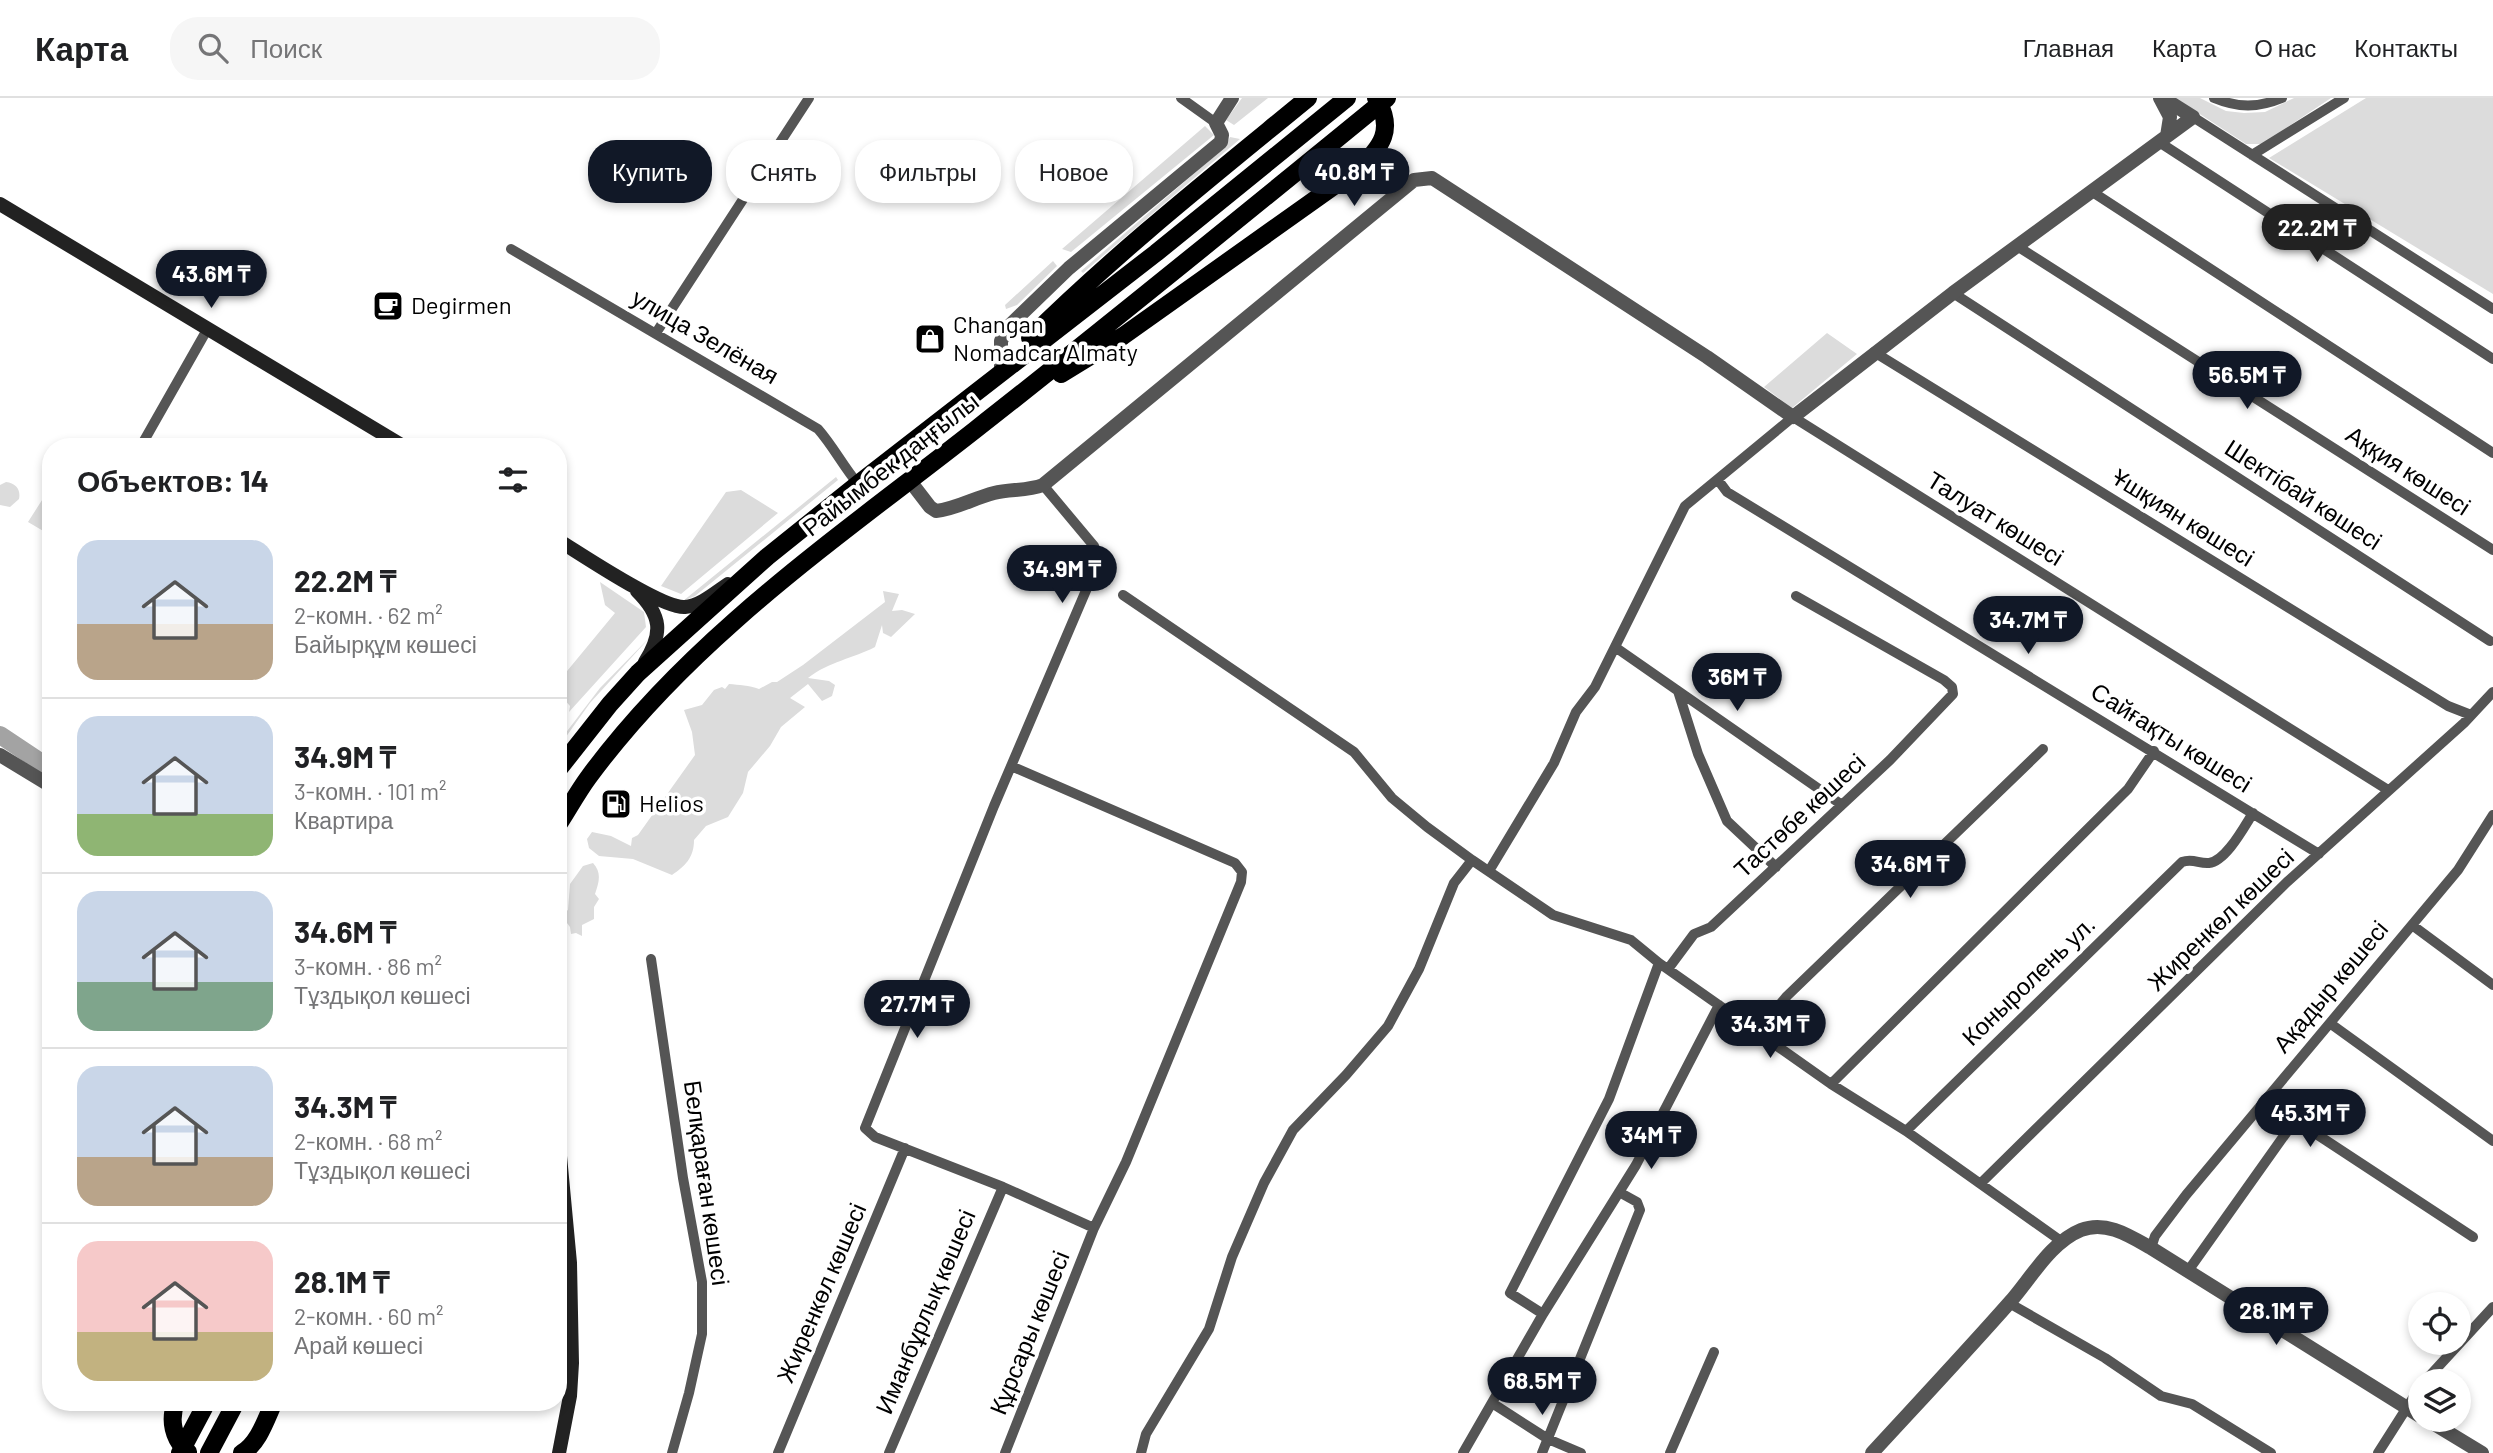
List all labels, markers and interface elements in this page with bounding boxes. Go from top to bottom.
search box [170,17,660,80]
text: Карта [35,28,128,68]
icon: search [194,29,232,67]
text: Поиск [250,32,322,63]
text: Главная [2023,33,2114,62]
text: Карта [2152,33,2216,62]
text: О нас [2254,33,2316,62]
text: Контакты [2354,33,2458,62]
chip: Купить [588,140,712,203]
chip: Снять [726,140,841,203]
chip: Фильтры [855,140,1001,203]
chip: Новое [1015,140,1133,203]
pin: 40.8M ₸ [1289,148,1419,208]
text: 40.8M ₸ [1314,157,1394,185]
pin: 22.2M ₸ [2252,204,2382,264]
text: 22.2M ₸ [2278,213,2356,241]
pin: 43.6M ₸ [146,250,276,310]
text: 43.6M ₸ [172,259,250,287]
street label: улица Зелёная [627,282,784,389]
cafe icon: Degirmen [371,289,405,323]
place label: Degirmen [411,290,512,319]
place label: Changan Nomadcar Almaty [953,309,1138,366]
shop icon: Changan Nomadcar Almaty [913,322,947,356]
pin: 56.5M ₸ [2182,352,2312,411]
text: 56.5M ₸ [2209,360,2285,388]
street label: Райымбек даңғылы [796,386,984,542]
street label: Аққия көшесі [2341,419,2476,521]
street label: Шектібай көшесі [2220,432,2388,555]
icon: filters [494,461,532,499]
text: Объектов: 14 [77,462,269,498]
street label: Ұшқиян көшесі [2108,462,2260,572]
street label: Талуат көшесі [1922,464,2069,571]
pin: 34.9M ₸ [997,546,1127,605]
text: 34.9M ₸ [1023,554,1101,582]
text: 22.2M ₸ [294,562,396,598]
icon: home [133,568,217,652]
pin: 34.7M ₸ [1963,596,2093,656]
text: 2-комн. · 62 m² [294,601,443,629]
text: 34.7M ₸ [1989,605,2067,633]
text: Байырқұм көшесі [294,630,477,658]
pin: 36M ₸ [1688,654,1786,713]
text: 36M ₸ [1708,662,1766,690]
street label: Сайғақты көшесі [2086,676,2257,798]
text: 34.9M ₸ [294,738,396,774]
icon: home [133,744,217,828]
street label: Тастөбе көшесі [1727,747,1871,883]
text: 3-комн. · 101 m² [294,777,447,805]
fuel station icon: Helios [599,787,633,821]
place label: Helios [639,788,704,817]
text: Квартира [294,806,393,834]
pin: 34.6M ₸ [1845,840,1975,900]
street label: Жиренкөл көшесі [2141,842,2299,996]
text: 34.6M ₸ [1871,849,1949,877]
street label: Коныролень ул. [1955,909,2101,1051]
text: 34.6M ₸ [294,913,396,949]
street label: Ақадыр көшесі [2266,914,2393,1058]
icon: home [133,919,217,1003]
text: 3-комн. · 86 m² [294,952,442,980]
text: Тұздықол көшесі [294,981,471,1009]
pin: 27.7M ₸ [852,981,982,1040]
text: 27.7M ₸ [880,989,954,1017]
pin: 34.3M ₸ [1705,1000,1835,1060]
text: 34.3M ₸ [1731,1009,1809,1037]
street label: Белқараған көшесі [679,1078,736,1287]
text: 34.3M ₸ [294,1088,396,1124]
pin: 45.3M ₸ [2245,1090,2375,1149]
icon: home [133,1094,217,1178]
text: 45.3M ₸ [2271,1098,2349,1126]
pin: 34M ₸ [1602,1112,1700,1171]
text: 34M ₸ [1621,1120,1681,1148]
text: 2-комн. · 68 m² [294,1127,442,1155]
text: Тұздықол көшесі [294,1156,471,1184]
street label: Жиренкөл көшесі [770,1198,871,1386]
street label: Иманбұрлық көшесі [868,1205,981,1418]
street label: Құрсары көшесі [983,1246,1075,1418]
text: 28.1M ₸ [294,1263,390,1299]
icon: home [133,1269,217,1353]
pin: 28.1M ₸ [2211,1288,2341,1347]
map controls [2408,1292,2471,1432]
button: locate [2408,1292,2471,1355]
text: 28.1M ₸ [2239,1296,2313,1324]
text: 2-комн. · 60 m² [294,1302,443,1330]
text: Арай көшесі [294,1331,423,1359]
pin: 68.5M ₸ [1477,1358,1607,1417]
text: 68.5M ₸ [1503,1366,1581,1394]
button: layers [2408,1369,2471,1432]

